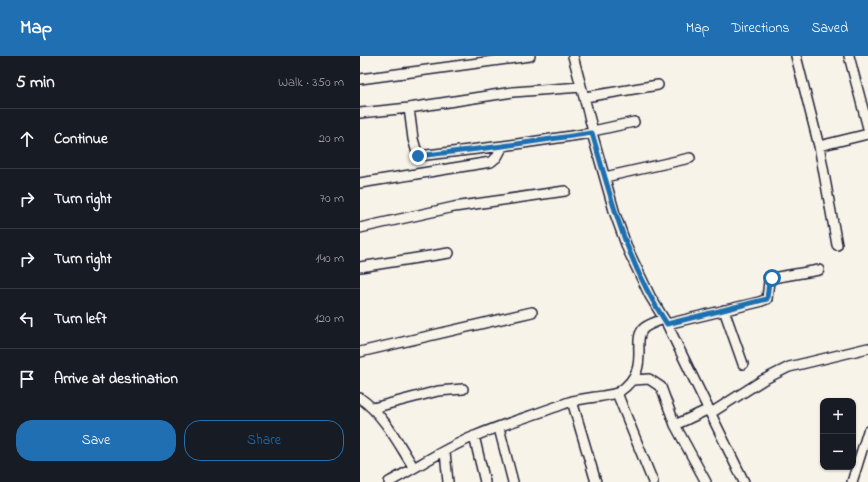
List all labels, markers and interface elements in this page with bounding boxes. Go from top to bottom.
text: Map [20,15,52,42]
text: Map [686,18,709,39]
text: Directions [731,18,789,39]
text: Saved [811,18,848,39]
text: 5 min [16,70,55,95]
text: Walk · 350 m [278,73,344,92]
icon: ahead [16,128,38,150]
text: Continue [54,128,108,150]
text: 20 m [319,129,344,148]
route end [409,147,427,165]
icon: right [16,188,38,210]
text: Turn right [54,188,112,210]
text: 70 m [320,189,344,208]
icon: right [16,248,38,270]
text: Turn right [54,248,112,270]
text: 140 m [316,249,344,268]
route start [763,269,781,287]
icon: left [16,308,38,330]
text: Turn left [54,308,107,330]
text: 120 m [314,309,344,328]
icon: arrive [16,368,38,390]
text: Arrive at destination [54,368,178,390]
map controls [820,398,856,470]
button: + [820,398,856,434]
button: Save [16,420,176,461]
button: Share [184,420,344,461]
button: − [820,434,856,470]

